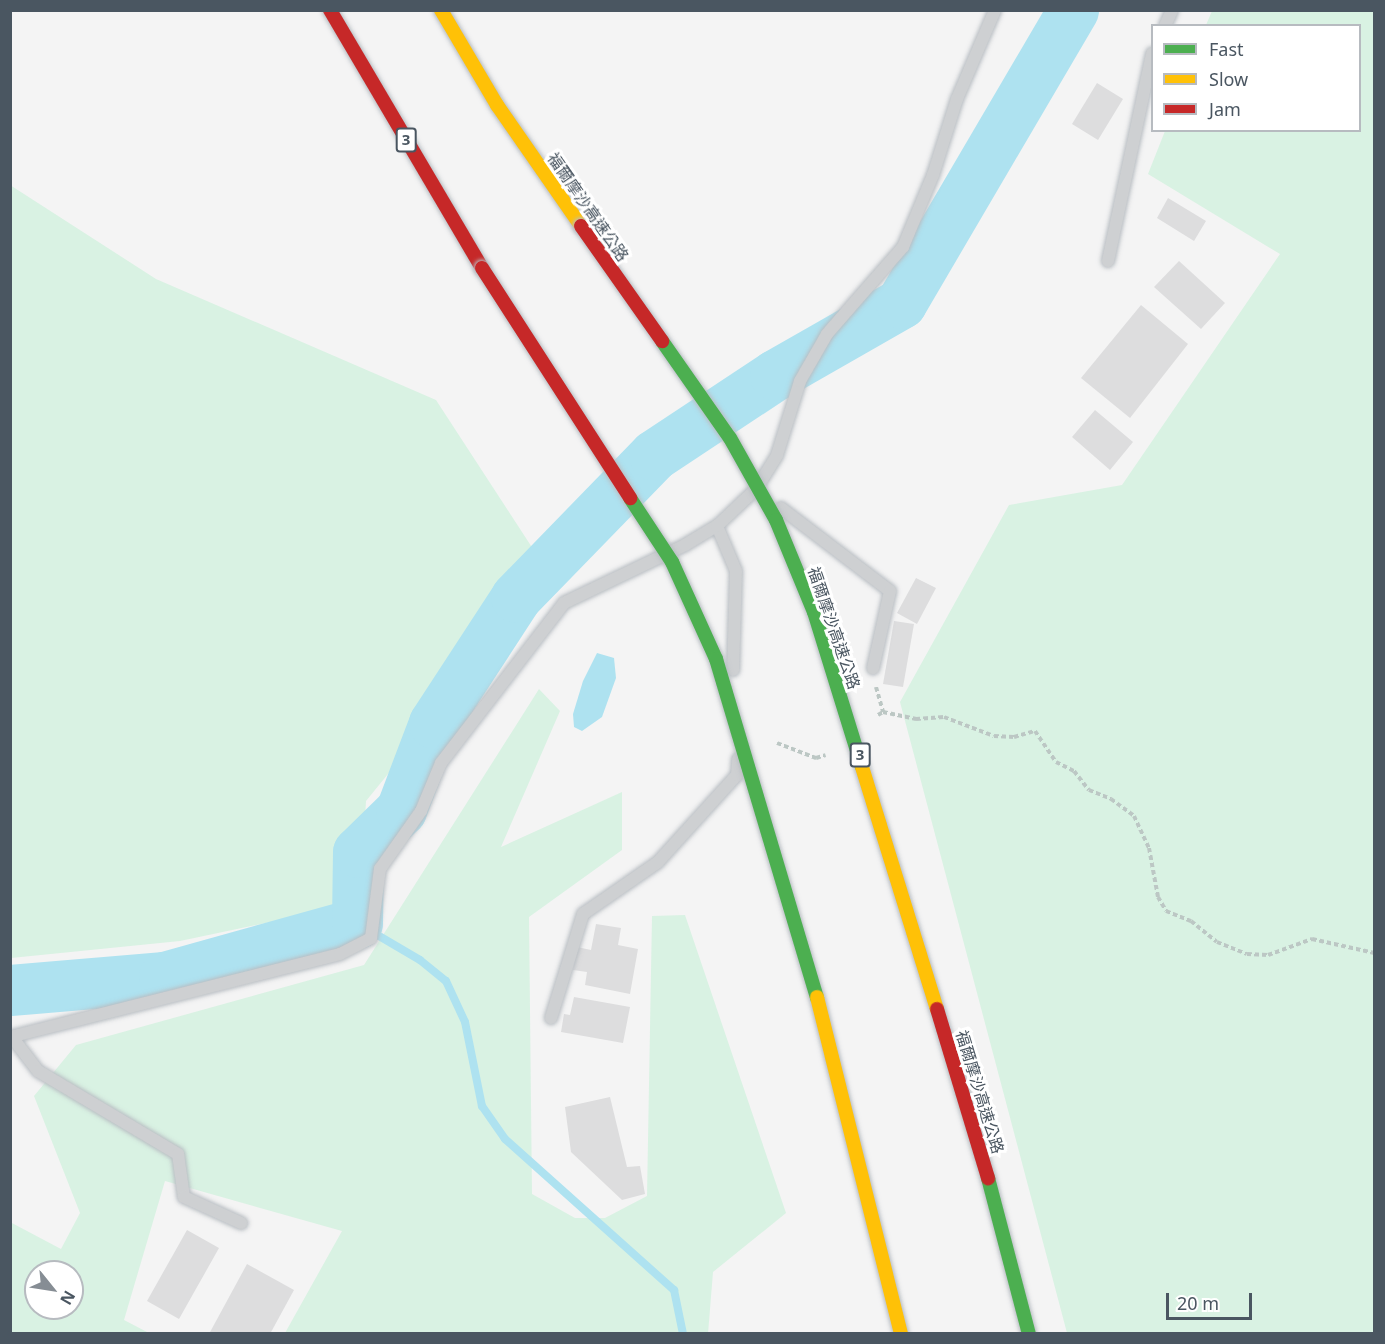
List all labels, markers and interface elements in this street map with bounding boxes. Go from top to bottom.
legend [1151,24,1361,132]
text: Fast [1209,37,1244,61]
text: Slow [1209,67,1248,91]
text: Jam [1209,97,1241,121]
road number: 3 [396,128,416,152]
street label: 福爾摩沙高速公路 [543,149,633,265]
street label: 福爾摩沙高速公路 [804,564,864,692]
road number: 3 [850,743,870,767]
street label: 福爾摩沙高速公路 [952,1028,1008,1156]
north arrow [24,1260,84,1320]
scale bar [1169,1281,1254,1319]
text: N [55,1287,81,1309]
text: 20 m [1177,1291,1219,1315]

